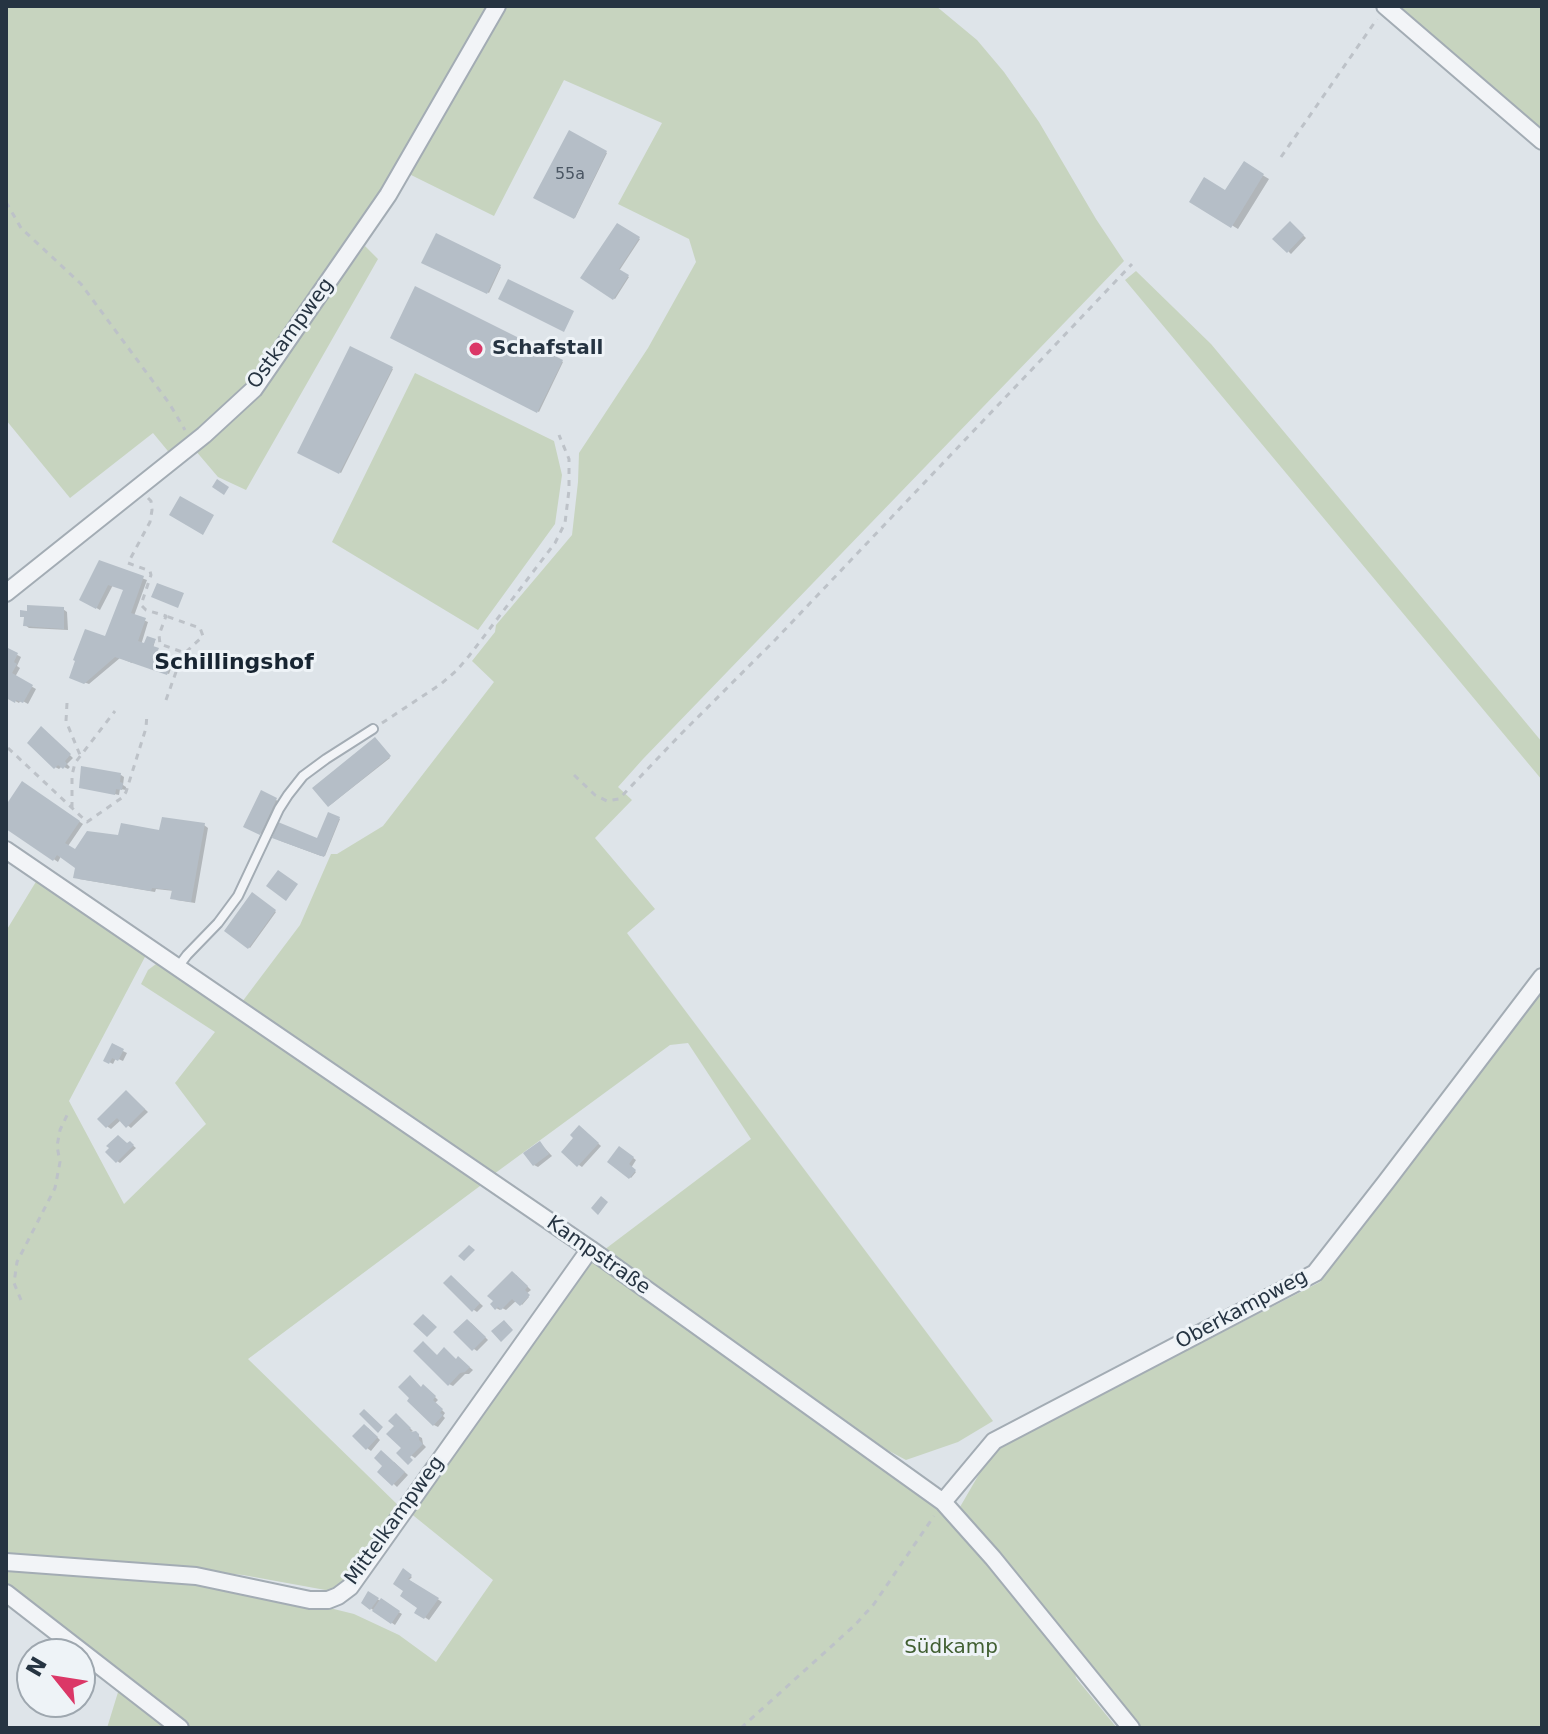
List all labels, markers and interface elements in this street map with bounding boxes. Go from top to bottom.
house number: 55a [555,165,585,185]
street label: Ostkampweg [243,274,339,394]
place label: Schafstall [492,337,603,361]
marker: Schafstall [467,340,485,358]
district label: Schillingshof [154,650,314,676]
street label: Kampstraße [542,1212,654,1300]
street label: Oberkampweg [1172,1265,1312,1355]
street label: Mittelkampweg [340,1452,450,1590]
park label: Südkamp [904,1636,998,1660]
north arrow [16,1638,96,1718]
text: N [21,1653,52,1681]

